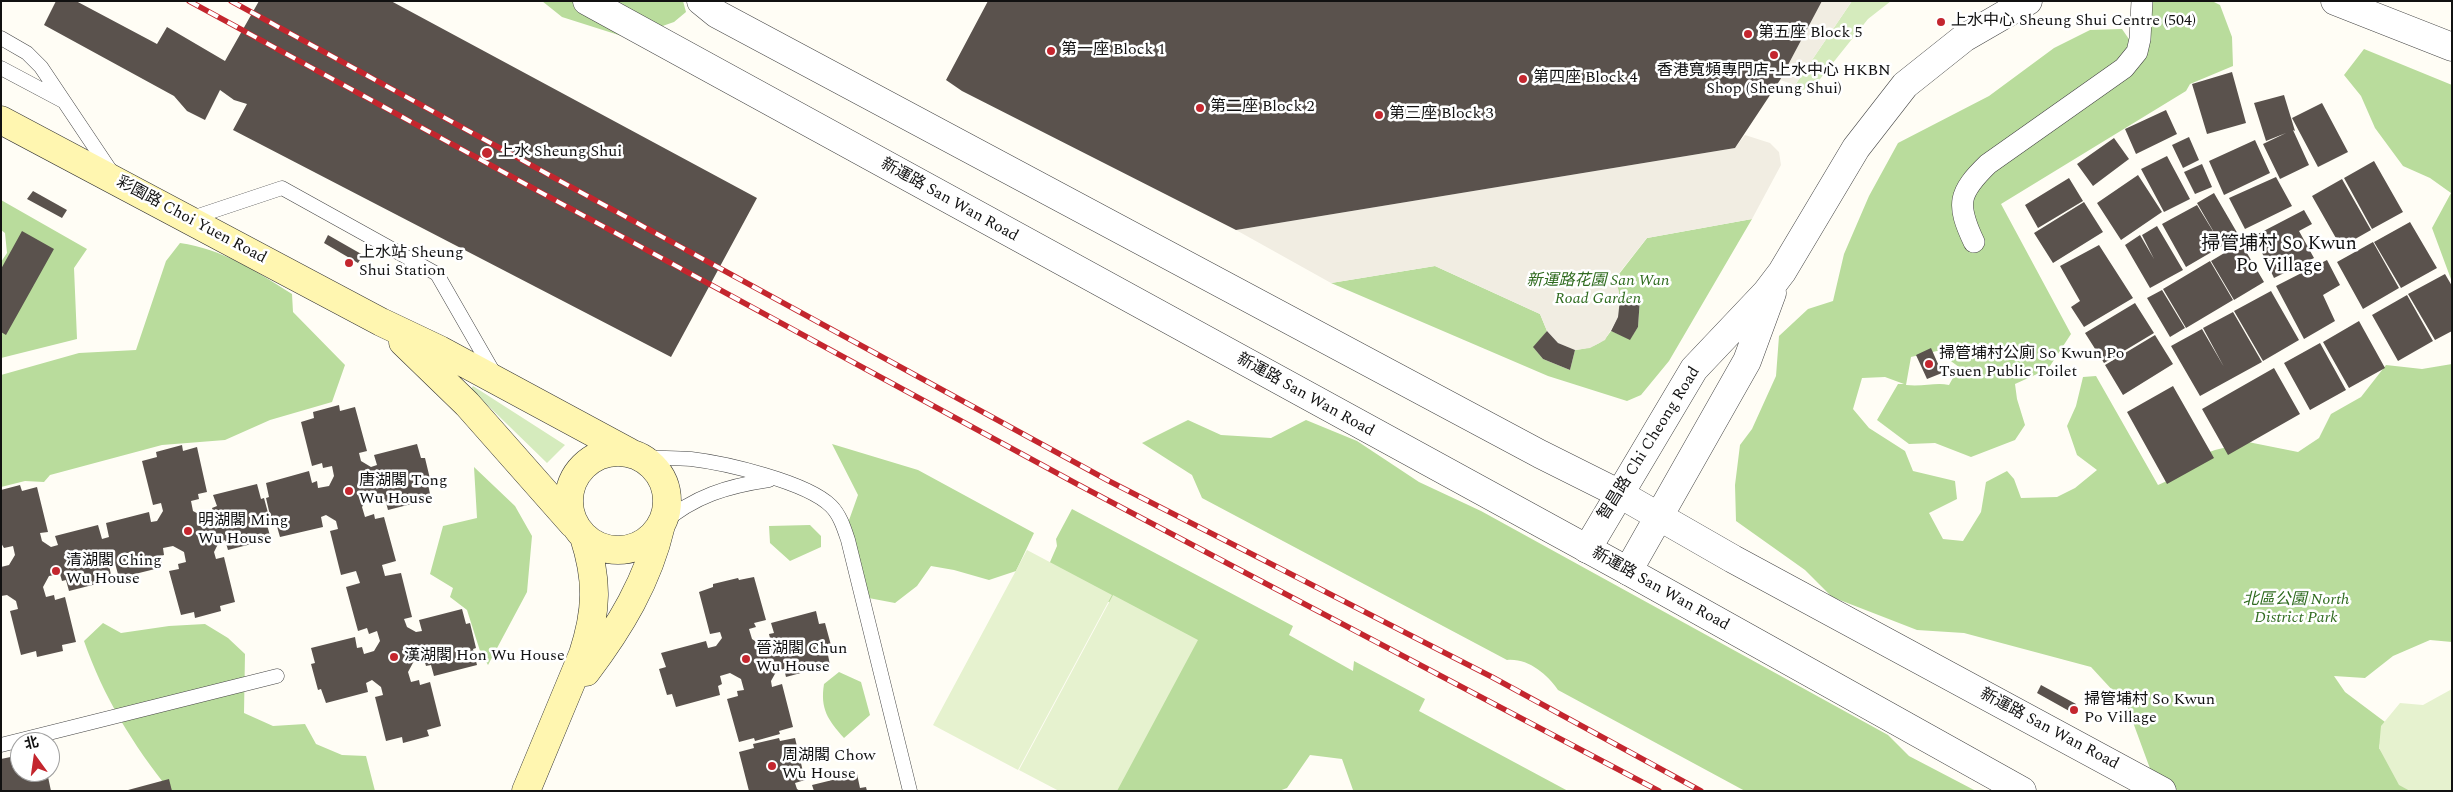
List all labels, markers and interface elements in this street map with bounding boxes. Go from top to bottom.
place label: 上水中心 Sheung Shui Centre (504) [1951,12,2196,32]
marker: 上水中心 Sheung Shui Centre (504) [1935,16,1947,28]
place label: 第五座 Block 5 [1758,24,1862,44]
marker: 第五座 Block 5 [1742,28,1754,40]
place label: 第一座 Block 1 [1061,41,1165,61]
marker: 第一座 Block 1 [1045,45,1057,57]
marker: 香港寬頻專門店-上水中心 HKBN Shop (Sheung Shui) [1768,49,1780,61]
place label: 香港寬頻專門店-上水中心 HKBN Shop (Sheung Shui) [1657,62,1891,100]
place label: 第四座 Block 4 [1533,69,1637,89]
marker: 第四座 Block 4 [1517,73,1529,85]
place label: 第二座 Block 2 [1210,98,1314,118]
marker: 第二座 Block 2 [1194,102,1206,114]
place label: 第三座 Block 3 [1389,105,1493,125]
marker: 第三座 Block 3 [1373,109,1385,121]
place label: 上水 Sheung Shui [498,143,622,163]
marker: 上水 Sheung Shui [480,146,494,160]
street label: 新運路 San Wan Road [877,155,1021,247]
street label: 彩園路 Choi Yuen Road [113,173,269,269]
district label: 掃管埔村 So Kwun Po Village [2201,234,2357,278]
place label: 上水站 Sheung Shui Station [359,244,463,282]
marker: 上水站 Sheung Shui Station [343,257,355,269]
park label: 新運路花園 San Wan Road Garden [1527,272,1669,310]
place label: 掃管埔村公廁 So Kwun Po Tsuen Public Toilet [1939,345,2125,383]
street label: 新運路 San Wan Road [1233,350,1377,442]
marker: 掃管埔村公廁 So Kwun Po Tsuen Public Toilet [1923,358,1935,370]
street label: 智昌路 Chi Cheong Road [1595,364,1705,524]
place label: 唐湖閣 Tong Wu House [359,472,448,510]
marker: 唐湖閣 Tong Wu House [343,485,355,497]
place label: 明湖閣 Ming Wu House [198,512,288,550]
marker: 明湖閣 Ming Wu House [182,525,194,537]
street label: 新運路 San Wan Road [1588,544,1732,636]
place label: 清湖閣 Ching Wu House [66,552,162,590]
marker: 清湖閣 Ching Wu House [50,565,62,577]
park label: 北區公園 North District Park [2243,591,2349,629]
place label: 晉湖閣 Chun Wu House [756,640,847,678]
place label: 漢湖閣 Hon Wu House [404,647,565,667]
marker: 漢湖閣 Hon Wu House [388,651,400,663]
marker: 晉湖閣 Chun Wu House [740,653,752,665]
street label: 新運路 San Wan Road [1976,685,2122,775]
place label: 掃管埔村 So Kwun Po Village [2084,691,2215,729]
marker: 掃管埔村 So Kwun Po Village [2068,704,2080,716]
text: 北 [22,731,41,755]
north arrow [10,732,60,782]
place label: 周湖閣 Chow Wu House [782,747,876,785]
marker: 周湖閣 Chow Wu House [766,760,778,772]

